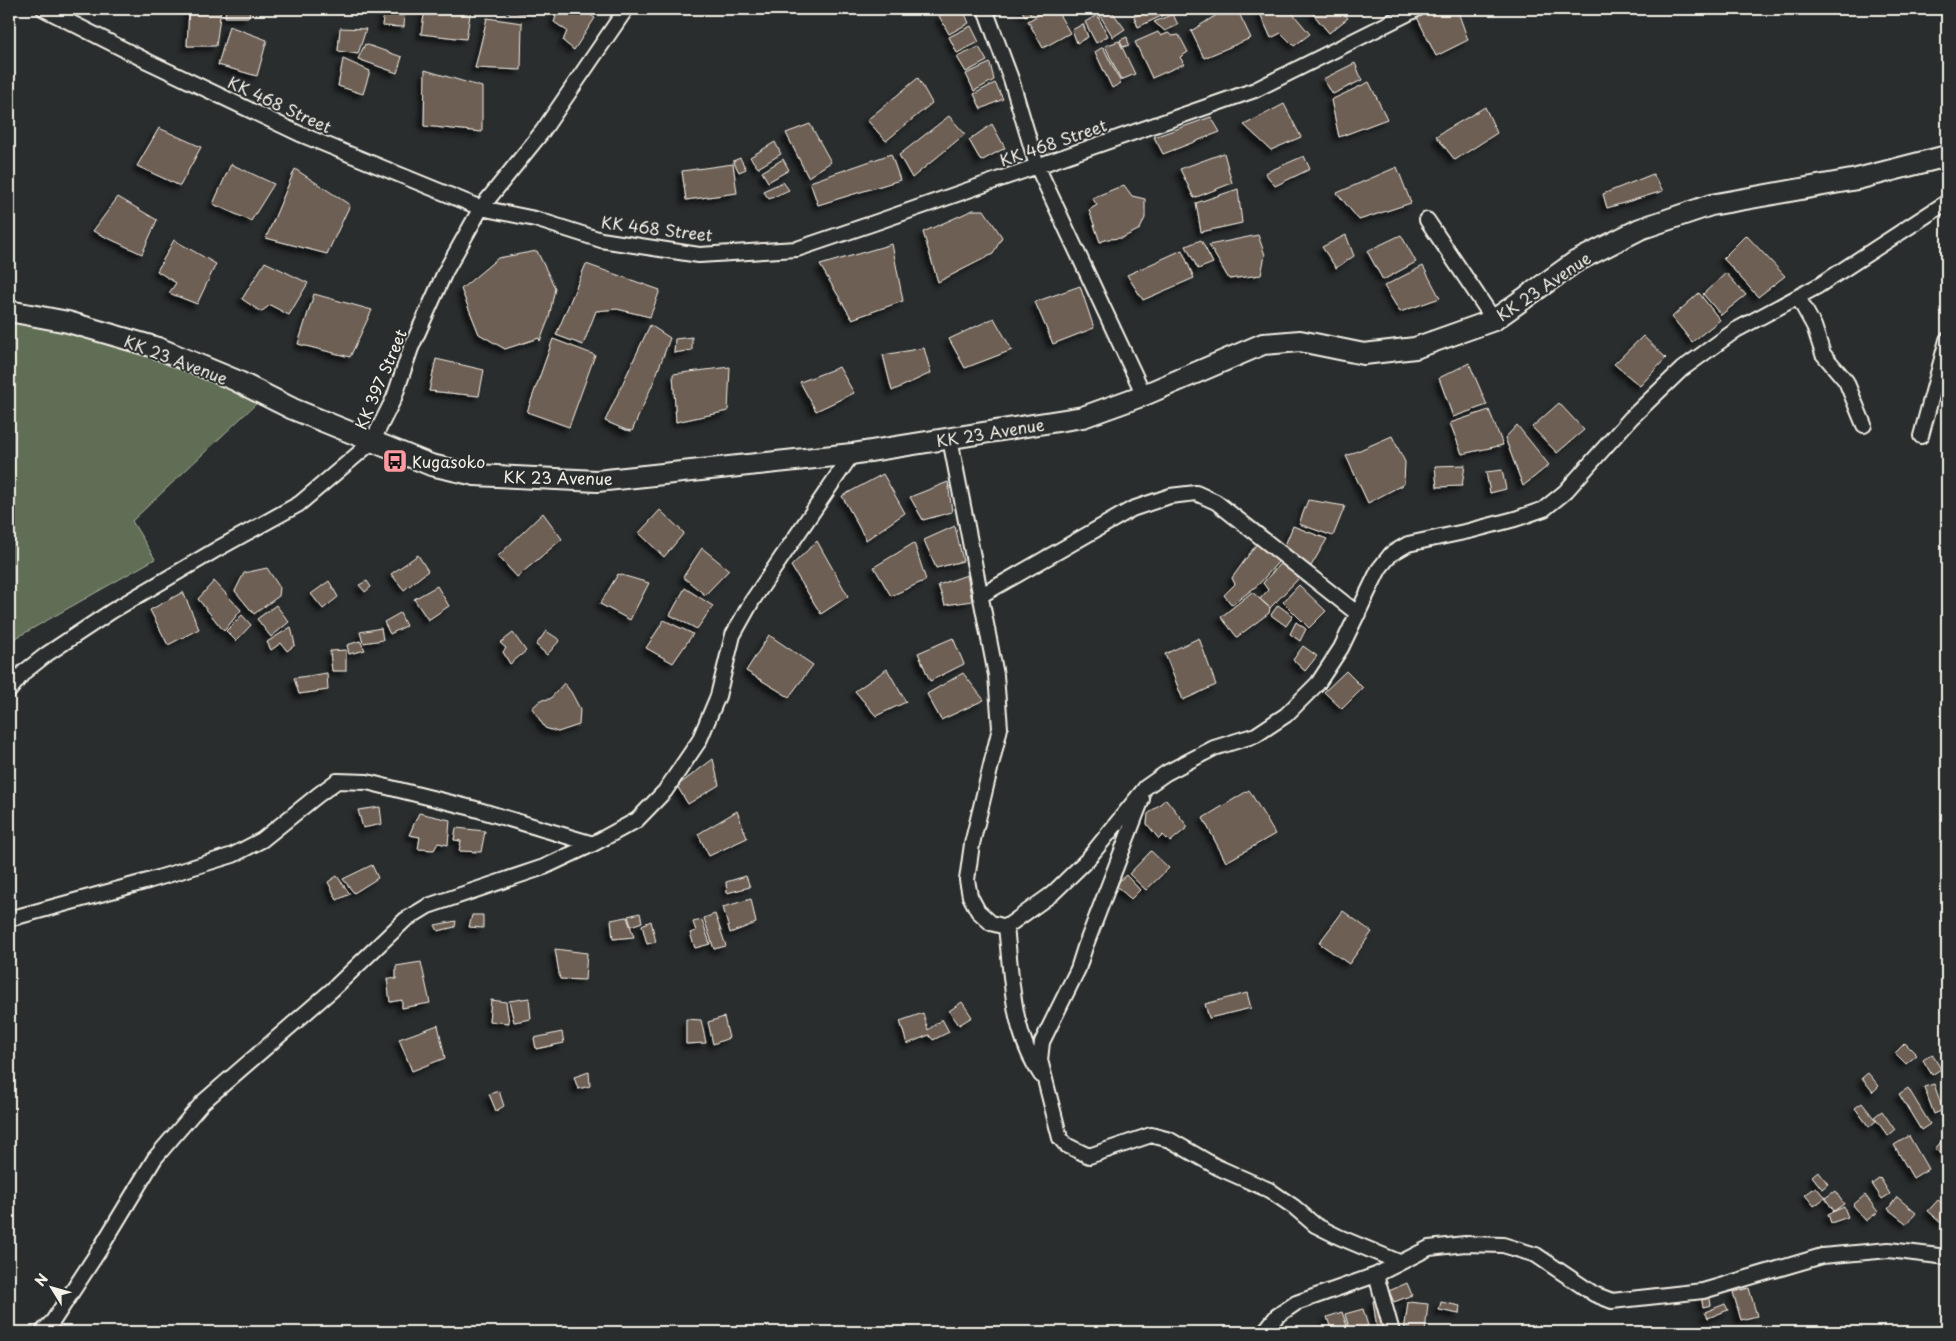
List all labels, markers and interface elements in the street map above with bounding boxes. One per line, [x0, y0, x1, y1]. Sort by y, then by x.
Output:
street label: KK 468 Street [224, 69, 336, 139]
street label: KK 468 Street [996, 112, 1110, 172]
street label: KK 468 Street [600, 209, 714, 247]
street label: KK 23 Avenue [1491, 245, 1595, 326]
street label: KK 397 Street [348, 325, 412, 433]
street label: KK 23 Avenue [121, 328, 232, 390]
street label: KK 23 Avenue [934, 412, 1046, 452]
bus stop icon: Kugasoko [382, 448, 408, 474]
place label: Kugasoko [412, 449, 485, 473]
street label: KK 23 Avenue [503, 464, 613, 490]
north arrow [28, 1264, 78, 1314]
text: N [29, 1269, 53, 1291]

